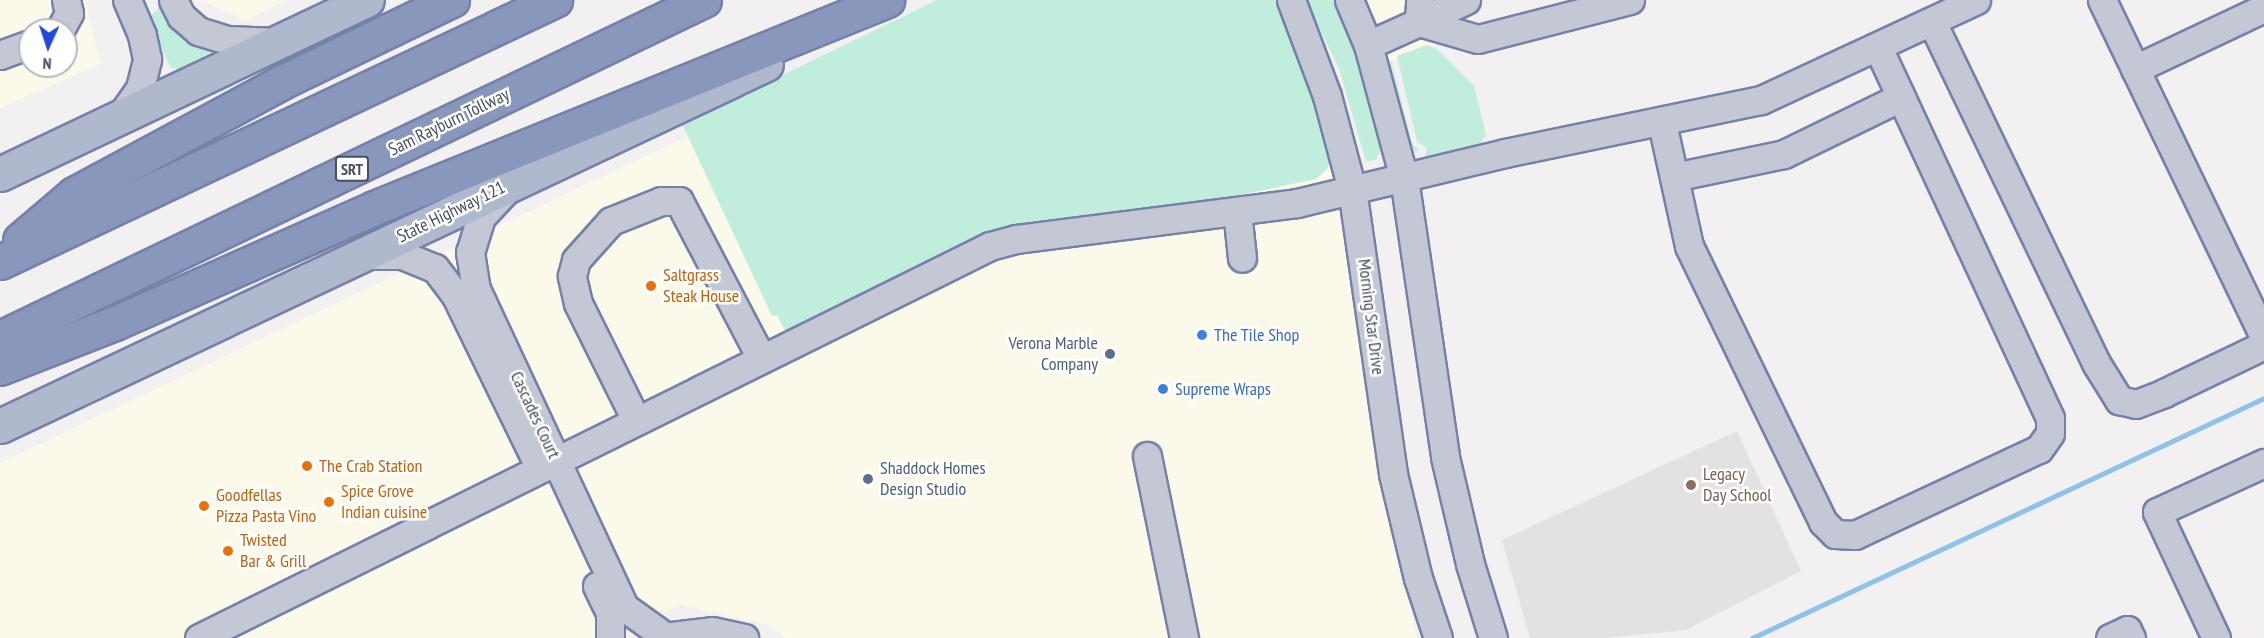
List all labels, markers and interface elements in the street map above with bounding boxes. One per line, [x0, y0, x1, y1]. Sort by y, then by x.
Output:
north arrow [18, 18, 78, 78]
text: N [42, 54, 52, 74]
street label: Sam Rayburn Tollway [385, 83, 513, 161]
road number: SRT [334, 156, 370, 182]
street label: State Highway 121 [393, 176, 509, 248]
street label: Morning Star Drive [1353, 258, 1389, 376]
place label: Saltgrass Steak House [663, 265, 740, 308]
marker: Saltgrass Steak House [644, 279, 658, 293]
place label: The Tile Shop [1214, 324, 1300, 346]
marker: The Tile Shop [1195, 328, 1209, 342]
place label: Verona Marble Company [1008, 333, 1098, 376]
marker: Verona Marble Company [1103, 347, 1117, 361]
street label: Cascades Court [505, 368, 565, 462]
place label: Supreme Wraps [1175, 378, 1271, 400]
marker: Supreme Wraps [1156, 382, 1170, 396]
place label: The Crab Station [319, 455, 422, 477]
place label: Shaddock Homes Design Studio [880, 458, 986, 500]
marker: The Crab Station [300, 459, 314, 473]
place label: Legacy Day School [1703, 464, 1772, 506]
marker: Shaddock Homes Design Studio [861, 472, 875, 486]
marker: Legacy Day School [1684, 478, 1698, 492]
place label: Spice Grove Indian cuisine [341, 481, 427, 524]
place label: Goodfellas Pizza Pasta Vino [216, 485, 317, 528]
marker: Spice Grove Indian cuisine [322, 495, 336, 509]
marker: Goodfellas Pizza Pasta Vino [197, 499, 211, 513]
place label: Twisted Bar & Grill [240, 530, 306, 572]
marker: Twisted Bar & Grill [221, 544, 235, 558]

